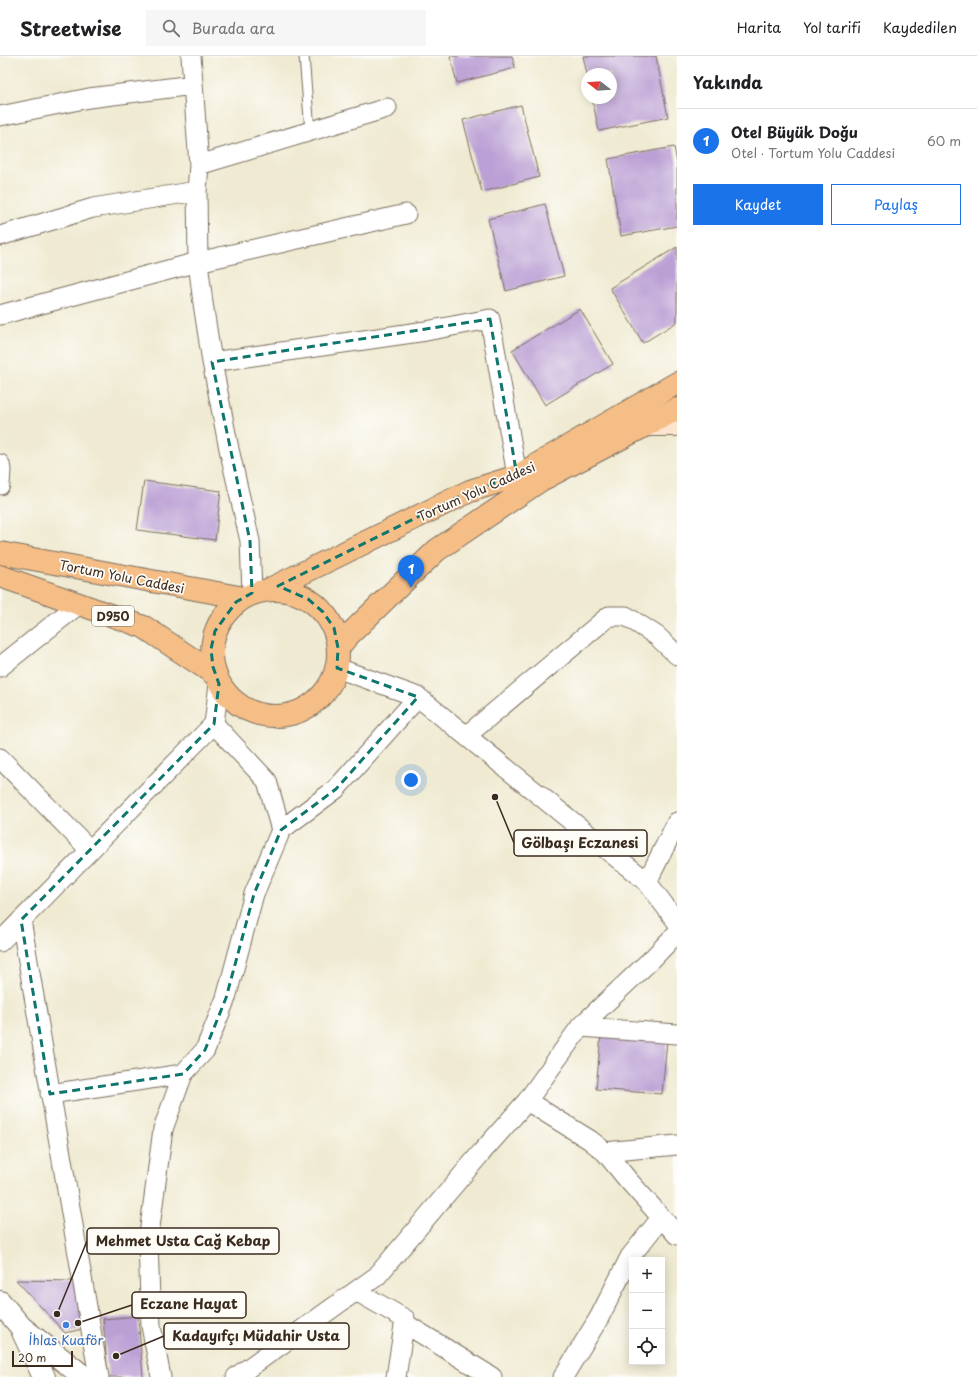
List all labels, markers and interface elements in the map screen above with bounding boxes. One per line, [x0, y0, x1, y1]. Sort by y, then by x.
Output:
search box [146, 10, 426, 46]
text: Streetwise [20, 14, 122, 42]
text: Burada ara [192, 16, 275, 39]
icon: search [160, 17, 182, 39]
text: Harita [737, 17, 781, 38]
text: Yol tarifi [803, 17, 861, 38]
text: Kaydedilen [883, 17, 957, 38]
north arrow [581, 68, 617, 104]
text: Yakında [693, 69, 763, 95]
text: Otel Büyük Doğu [731, 120, 858, 143]
text: 1 [703, 131, 709, 150]
text: 60 m [927, 131, 961, 150]
text: Otel · Tortum Yolu Caddesi [731, 143, 895, 162]
button: Kaydet [693, 184, 823, 225]
button: Paylaş [831, 184, 961, 225]
street label: Tortum Yolu Caddesi [414, 456, 538, 526]
street label: Tortum Yolu Caddesi [58, 555, 186, 597]
pin: 1 [398, 555, 424, 588]
road number: D950 [92, 606, 134, 626]
your location [401, 770, 421, 790]
callout: Gölbaşı Eczanesi [514, 830, 647, 856]
text: Gölbaşı Eczanesi [521, 832, 639, 853]
callout: Mehmet Usta Cağ Kebap [87, 1228, 279, 1254]
text: Mehmet Usta Cağ Kebap [96, 1230, 271, 1251]
map controls [629, 1257, 665, 1365]
button: + [629, 1257, 665, 1293]
callout: Eczane Hayat [132, 1292, 246, 1318]
text: Eczane Hayat [140, 1293, 238, 1314]
button: − [629, 1293, 665, 1329]
marker: İhlas Kuaför [61, 1320, 71, 1330]
callout: Kadayıfçı Müdahir Usta [164, 1323, 349, 1349]
text: Kadayıfçı Müdahir Usta [172, 1325, 341, 1346]
button: locate [629, 1329, 665, 1365]
place label: İhlas Kuaför [29, 1330, 104, 1349]
scale bar [12, 1349, 73, 1368]
text: 20 m [18, 1349, 46, 1366]

